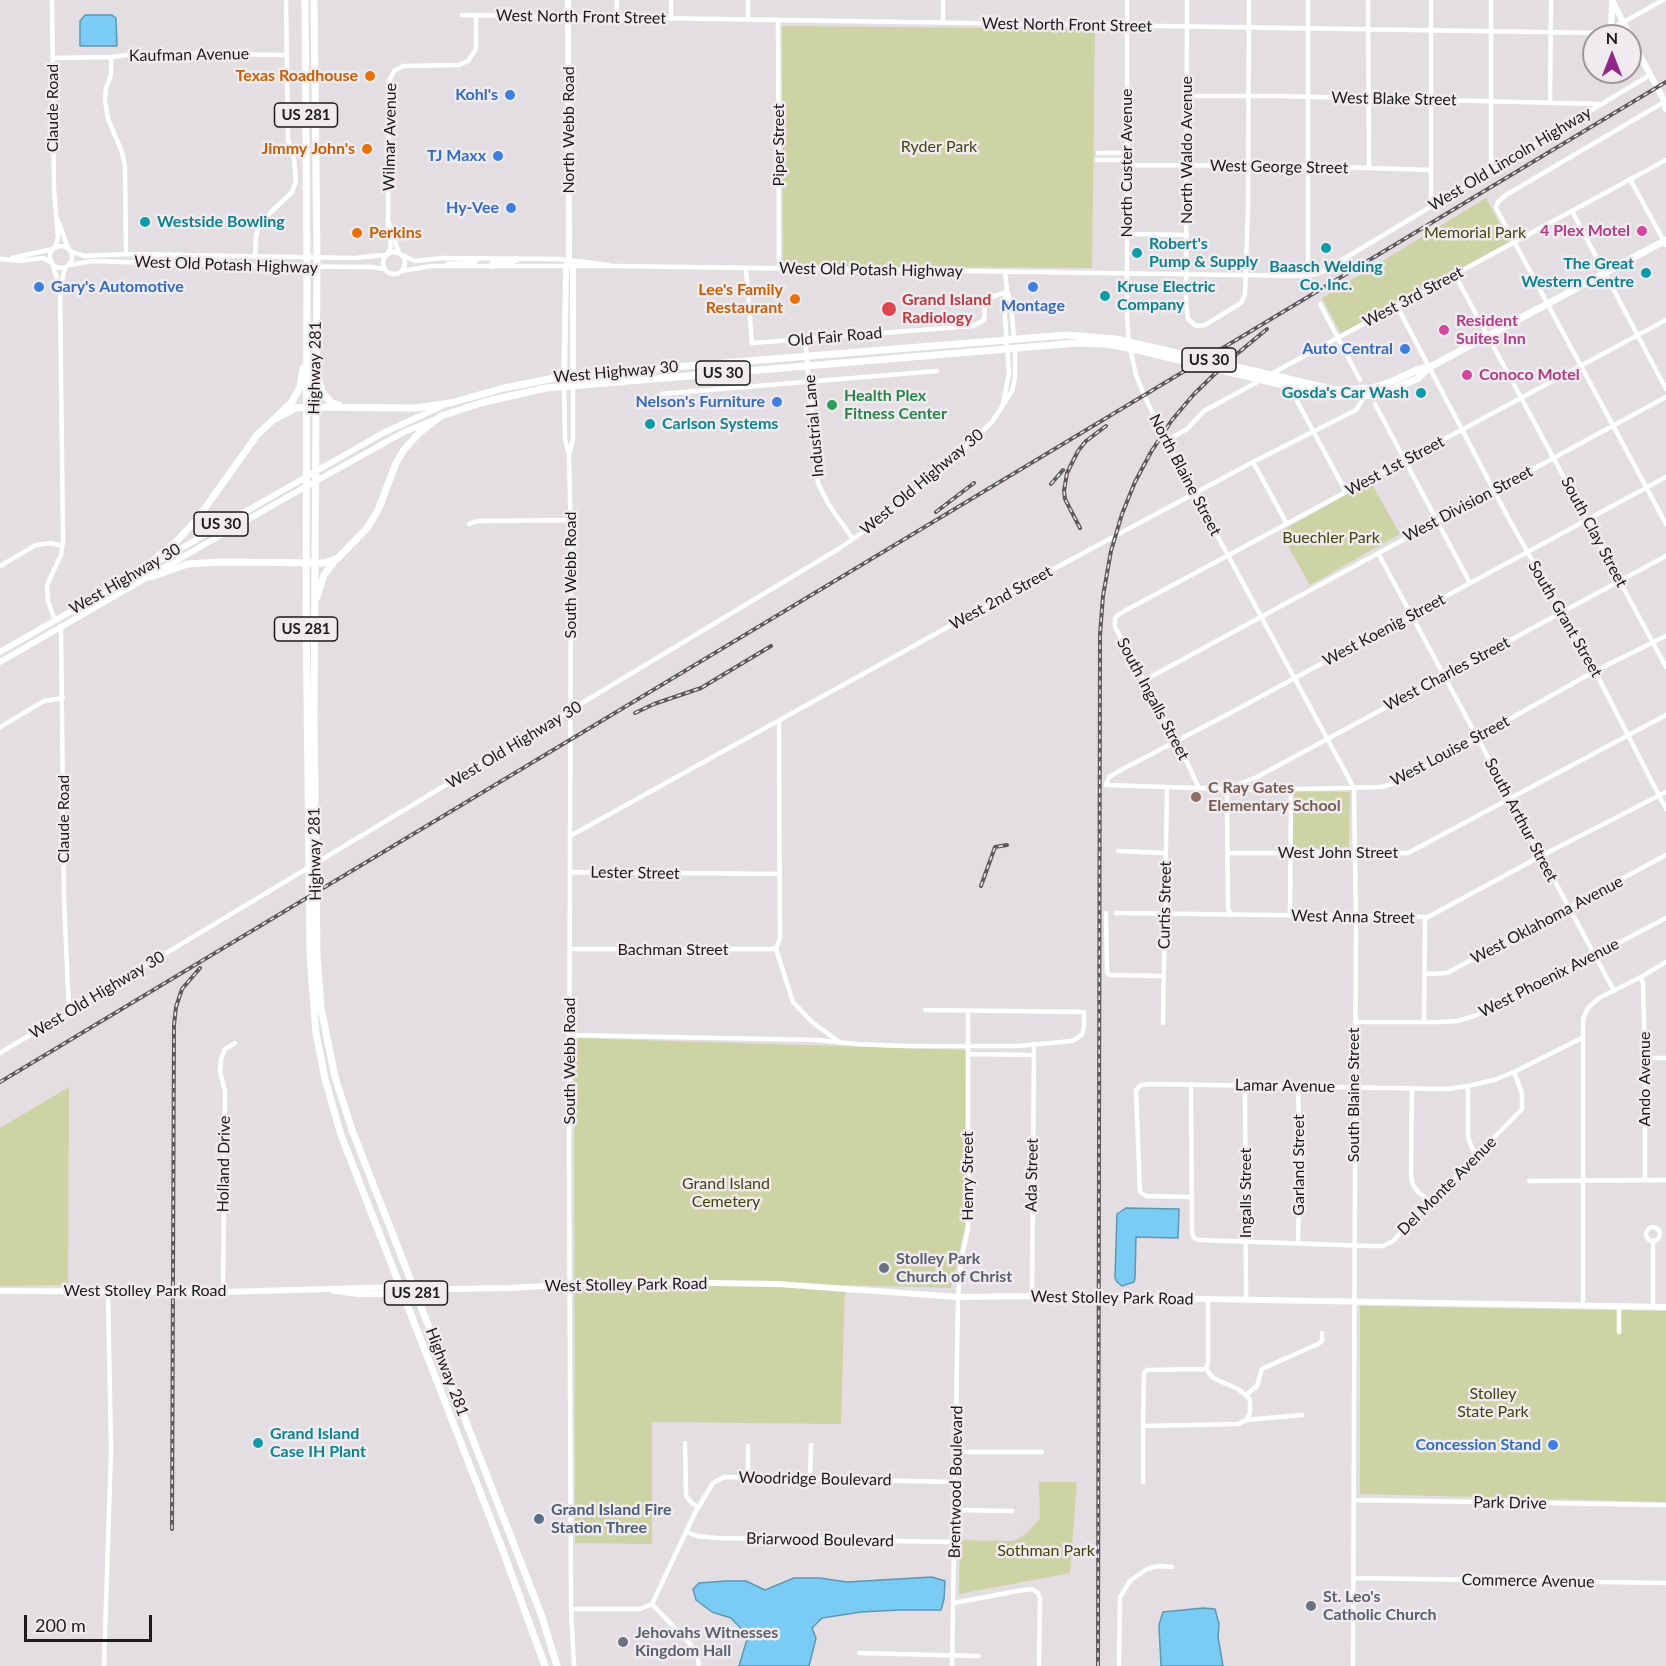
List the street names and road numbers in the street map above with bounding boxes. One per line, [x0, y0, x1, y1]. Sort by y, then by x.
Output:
street label: West North Front Street [496, 6, 666, 28]
street label: West North Front Street [982, 14, 1152, 36]
street label: Kaufman Avenue [129, 44, 249, 66]
street label: Claude Road [43, 64, 63, 152]
street label: North Webb Road [559, 66, 579, 194]
street label: North Waldo Avenue [1177, 76, 1197, 224]
street label: Wilmar Avenue [379, 83, 401, 191]
street label: North Custer Avenue [1117, 88, 1137, 238]
street label: West Blake Street [1331, 88, 1457, 110]
road number: US 281 [274, 103, 338, 127]
street label: West Old Lincoln Highway [1425, 103, 1595, 215]
street label: Piper Street [769, 104, 789, 186]
street label: West George Street [1210, 156, 1348, 178]
street label: West Old Potash Highway [134, 252, 318, 278]
street label: West Old Potash Highway [779, 259, 963, 281]
street label: West 3rd Street [1360, 263, 1466, 331]
street label: Highway 281 [305, 321, 325, 415]
street label: Old Fair Road [787, 323, 883, 351]
road number: US 30 [1182, 348, 1236, 372]
street label: West Highway 30 [553, 357, 679, 387]
road number: US 30 [696, 361, 750, 385]
street label: Industrial Lane [800, 374, 828, 478]
street label: North Blaine Street [1145, 411, 1225, 539]
street label: West Old Highway 30 [857, 425, 987, 539]
street label: West 1st Street [1342, 432, 1448, 500]
street label: West Division Street [1400, 462, 1536, 546]
street label: South Clay Street [1557, 474, 1631, 590]
road number: US 30 [194, 512, 248, 536]
street label: South Webb Road [561, 512, 581, 638]
street label: West Highway 30 [66, 539, 184, 619]
street label: South Grant Street [1524, 557, 1606, 681]
street label: West 2nd Street [946, 562, 1056, 634]
street label: West Koenig Street [1320, 590, 1448, 670]
road number: US 281 [274, 617, 338, 641]
street label: West Charles Street [1381, 633, 1513, 715]
street label: South Ingalls Street [1113, 635, 1193, 763]
street label: West Old Highway 30 [443, 697, 585, 793]
street label: West Louise Street [1387, 712, 1513, 790]
street label: South Arthur Street [1480, 755, 1562, 885]
street label: Claude Road [54, 775, 74, 863]
street label: Highway 281 [305, 807, 325, 901]
street label: West John Street [1278, 843, 1398, 863]
street label: Curtis Street [1155, 861, 1175, 949]
street label: Lester Street [590, 863, 680, 883]
street label: West Oklahoma Avenue [1468, 872, 1626, 968]
street label: West Anna Street [1291, 906, 1415, 928]
street label: West Phoenix Avenue [1476, 934, 1622, 1022]
street label: Bachman Street [618, 940, 728, 960]
street label: West Old Highway 30 [26, 947, 168, 1043]
street label: South Webb Road [560, 998, 580, 1124]
street label: South Blaine Street [1344, 1028, 1364, 1162]
street label: Ando Avenue [1635, 1032, 1655, 1126]
street label: Lamar Avenue [1235, 1076, 1335, 1096]
street label: Garland Street [1289, 1114, 1309, 1216]
street label: Holland Drive [214, 1116, 234, 1212]
street label: Henry Street [958, 1131, 978, 1221]
street label: Del Monte Avenue [1394, 1133, 1500, 1239]
street label: Ada Street [1022, 1138, 1042, 1212]
street label: Ingalls Street [1236, 1148, 1256, 1238]
street label: West Stolley Park Road [544, 1274, 708, 1296]
street label: West Stolley Park Road [64, 1281, 226, 1301]
road number: US 281 [384, 1281, 448, 1305]
street label: West Stolley Park Road [1030, 1287, 1194, 1309]
street label: Highway 281 [421, 1325, 473, 1419]
street label: Brentwood Boulevard [945, 1405, 967, 1559]
street label: Woodridge Boulevard [738, 1468, 892, 1490]
street label: Park Drive [1473, 1493, 1547, 1513]
street label: Briarwood Boulevard [746, 1529, 894, 1551]
street label: Commerce Avenue [1461, 1570, 1595, 1592]

